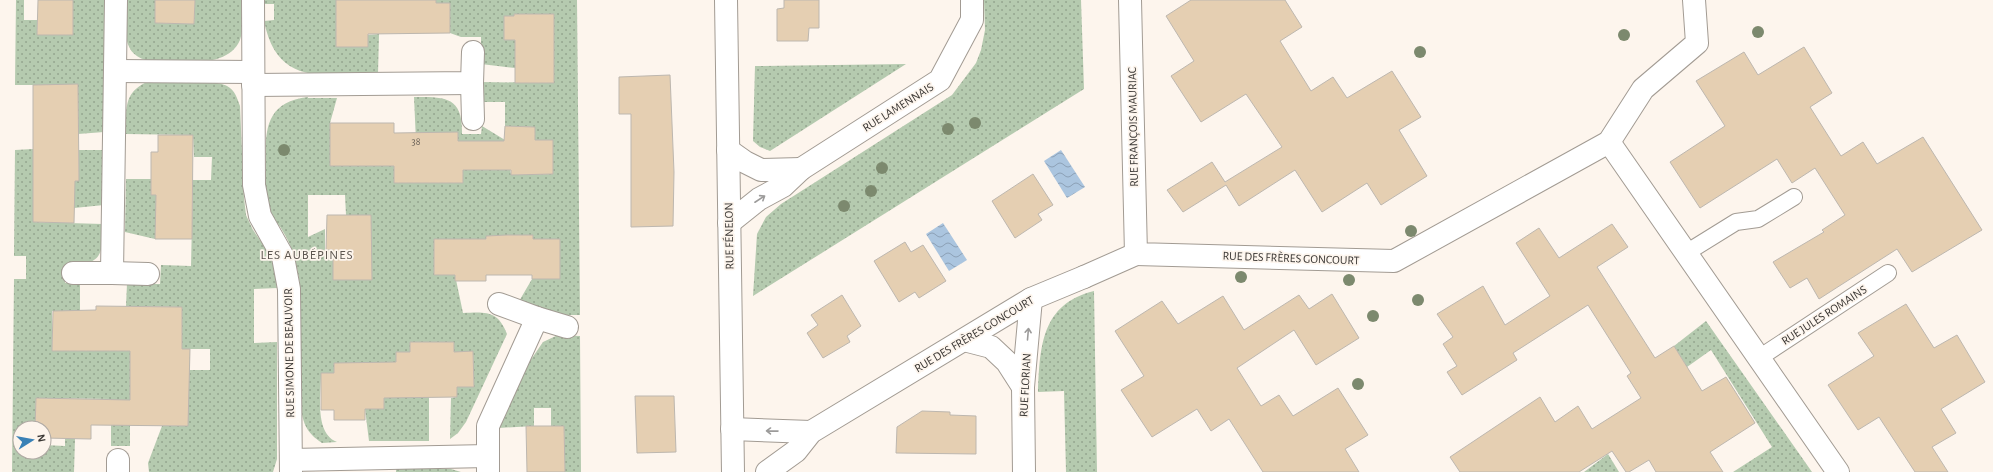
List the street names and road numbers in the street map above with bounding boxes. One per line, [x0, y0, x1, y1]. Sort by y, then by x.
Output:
street label: RUE FRANÇOIS MAURIAC [1126, 67, 1140, 187]
street label: RUE LAMENNAIS [860, 80, 936, 134]
street label: RUE FÉNELON [721, 202, 736, 270]
street label: RUE DES FRÈRES GONCOURT [1222, 249, 1360, 266]
street label: RUE JULES ROMAINS [1779, 283, 1869, 347]
street label: RUE SIMONE DE BEAUVOIR [282, 288, 296, 418]
street label: RUE DES FRÈRES GONCOURT [912, 293, 1036, 374]
street label: RUE FLORIAN [1017, 353, 1033, 417]

